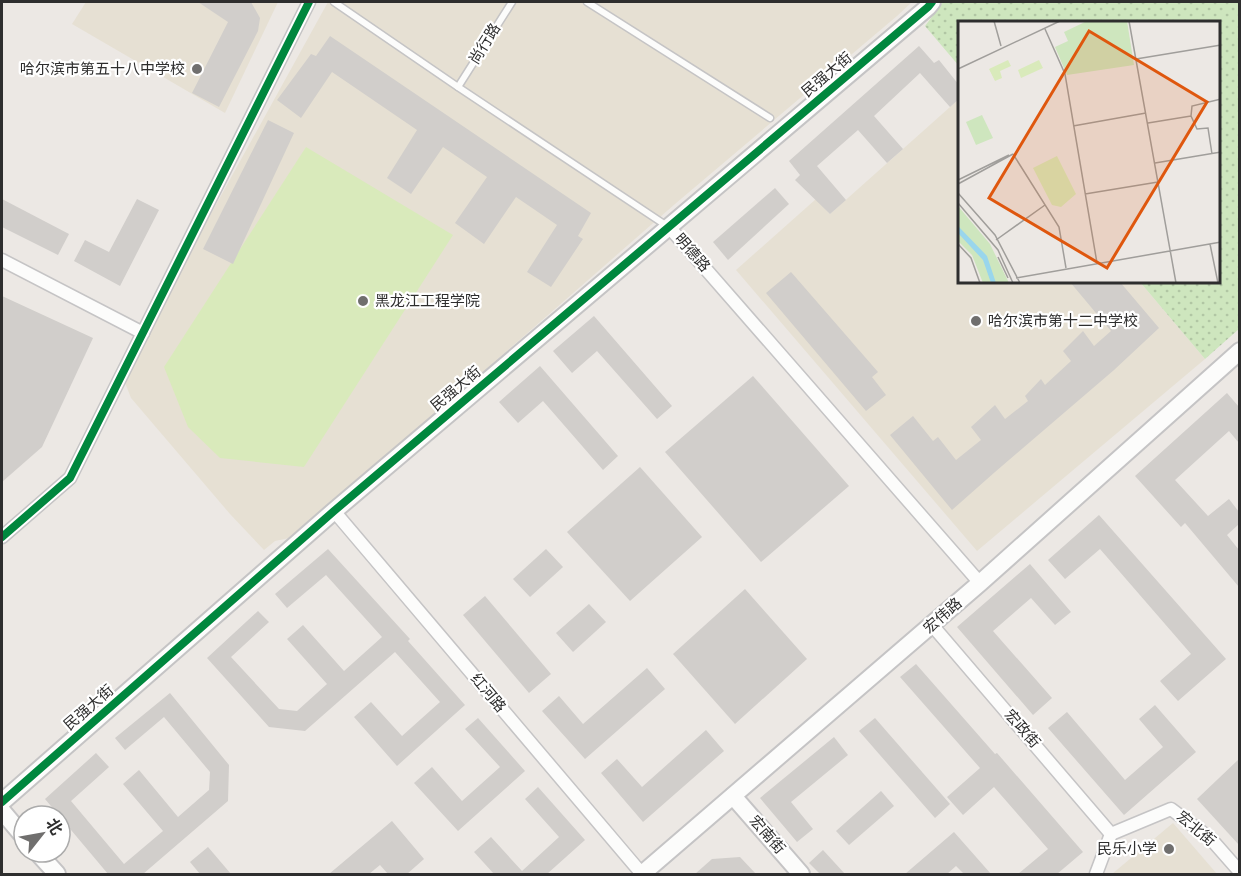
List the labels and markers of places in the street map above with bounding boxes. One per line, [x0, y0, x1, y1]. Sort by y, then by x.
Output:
place label: 哈尔滨市第五十八中学校 [20, 59, 185, 80]
marker: 哈尔滨市第五十八中学校 [190, 62, 204, 76]
place label: 黑龙江工程学院 [375, 291, 480, 312]
marker: 黑龙江工程学院 [356, 294, 370, 308]
place label: 哈尔滨市第十二中学校 [988, 311, 1138, 332]
marker: 哈尔滨市第十二中学校 [969, 314, 983, 328]
place label: 民乐小学 [1097, 839, 1157, 860]
marker: 民乐小学 [1162, 842, 1176, 856]

